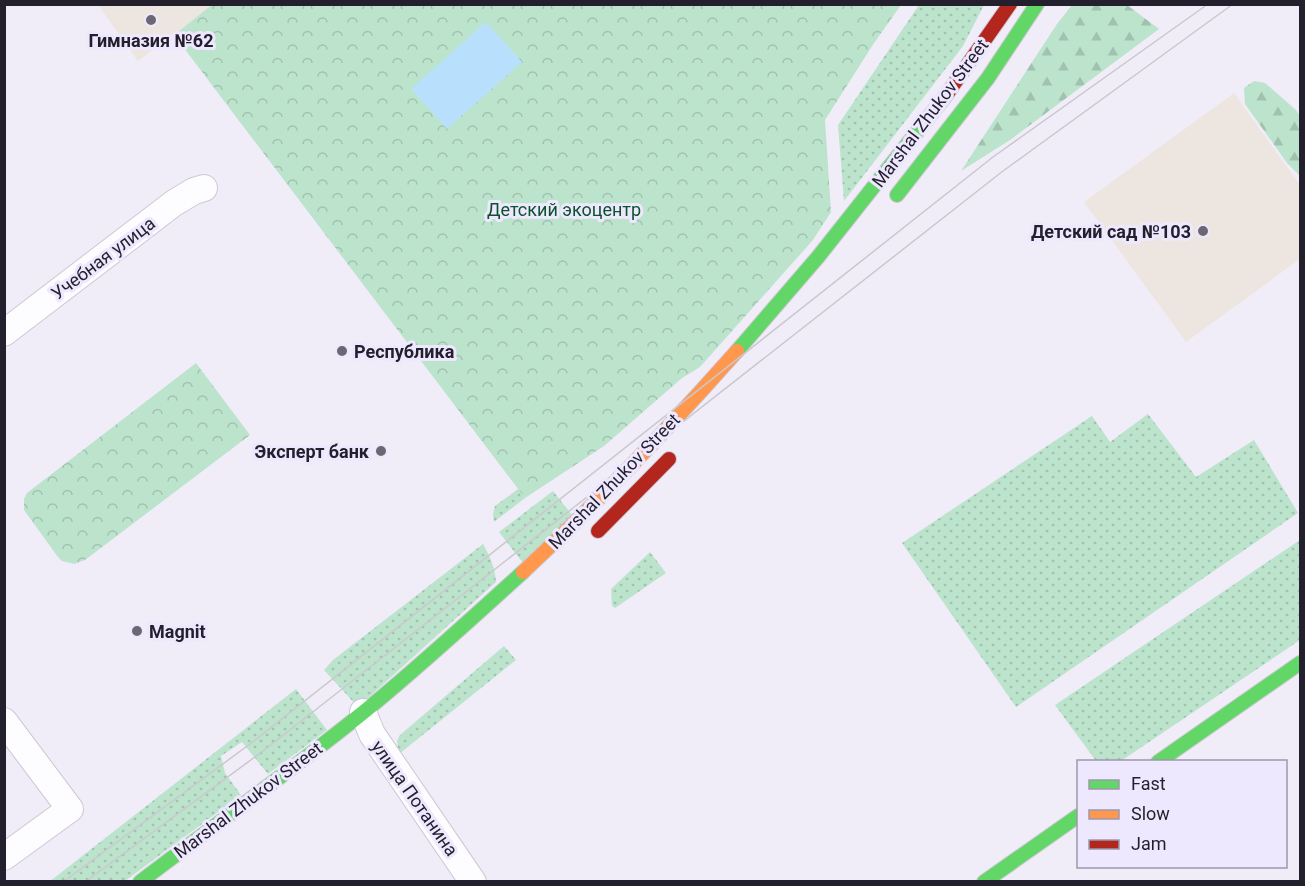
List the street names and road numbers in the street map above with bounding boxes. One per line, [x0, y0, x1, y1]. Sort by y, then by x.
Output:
street label: Marshal Zhukov Street [867, 35, 993, 191]
street label: Учебная улица [47, 212, 159, 304]
street label: Marshal Zhukov Street [544, 409, 684, 553]
street label: улица Потанина [367, 736, 463, 860]
street label: Marshal Zhukov Street [170, 737, 326, 863]

